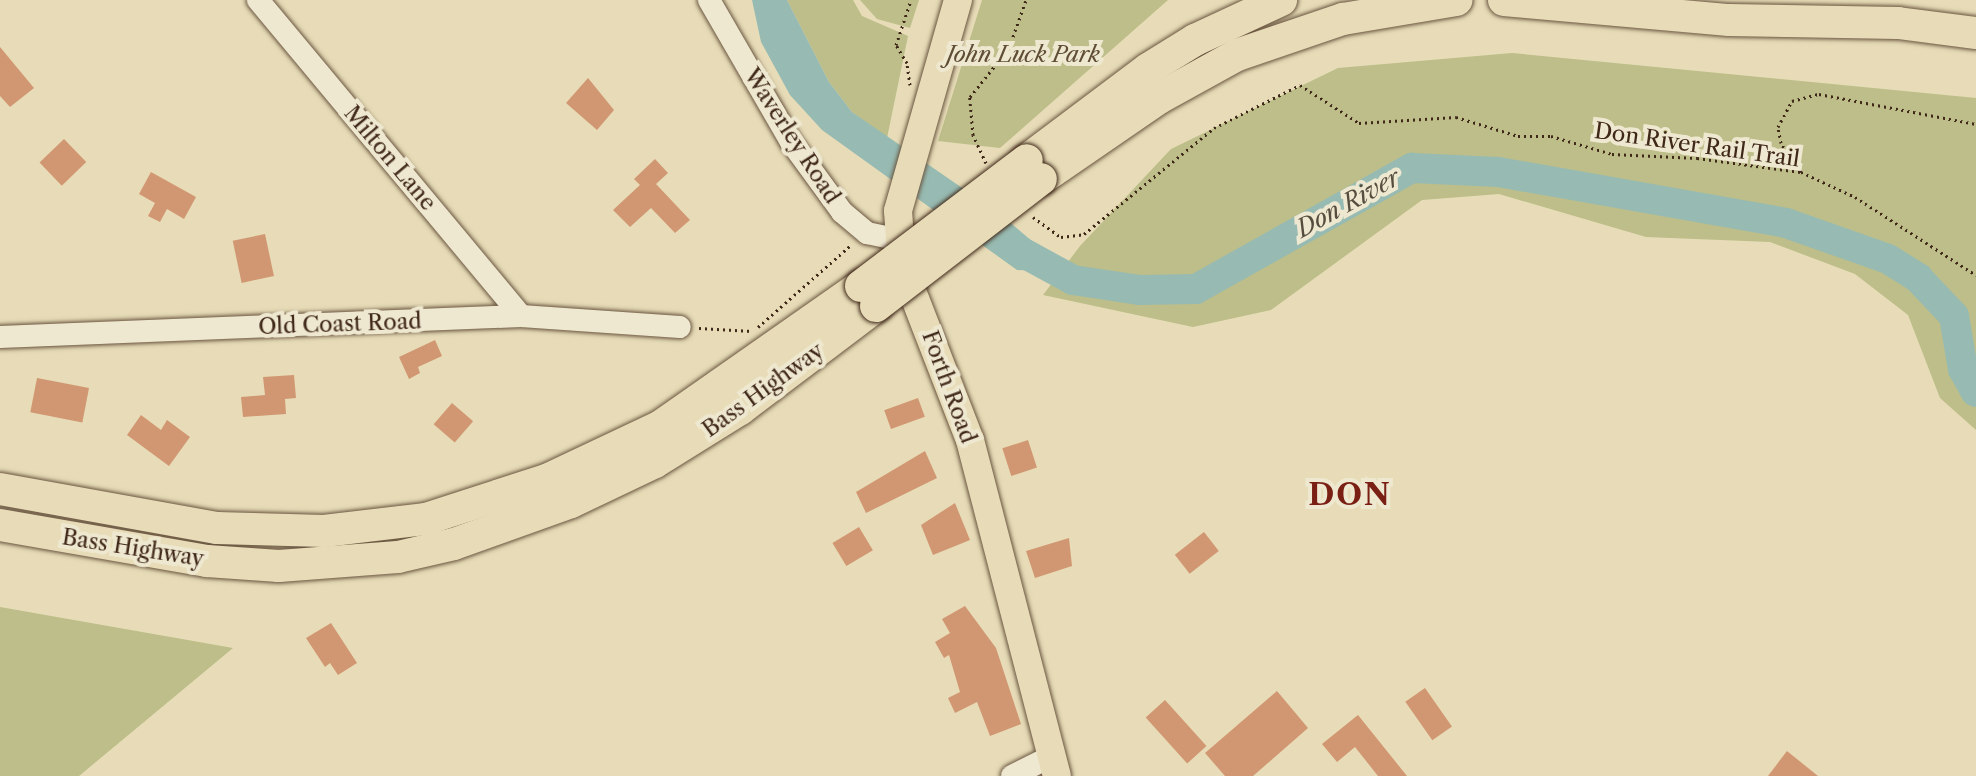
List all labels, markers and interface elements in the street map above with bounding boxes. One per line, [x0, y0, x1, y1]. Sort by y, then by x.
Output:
park label: John Luck Park [946, 42, 1100, 68]
street label: Waverley Road [738, 63, 846, 209]
street label: Milton Lane [339, 100, 441, 216]
street label: Don River Rail Trail [1592, 117, 1802, 173]
water label: Don River [1291, 163, 1405, 243]
street label: Old Coast Road [258, 308, 422, 340]
street label: Forth Road [916, 327, 982, 447]
street label: Bass Highway [697, 337, 829, 443]
district label: DON [1308, 477, 1392, 513]
street label: Bass Highway [60, 524, 206, 572]

